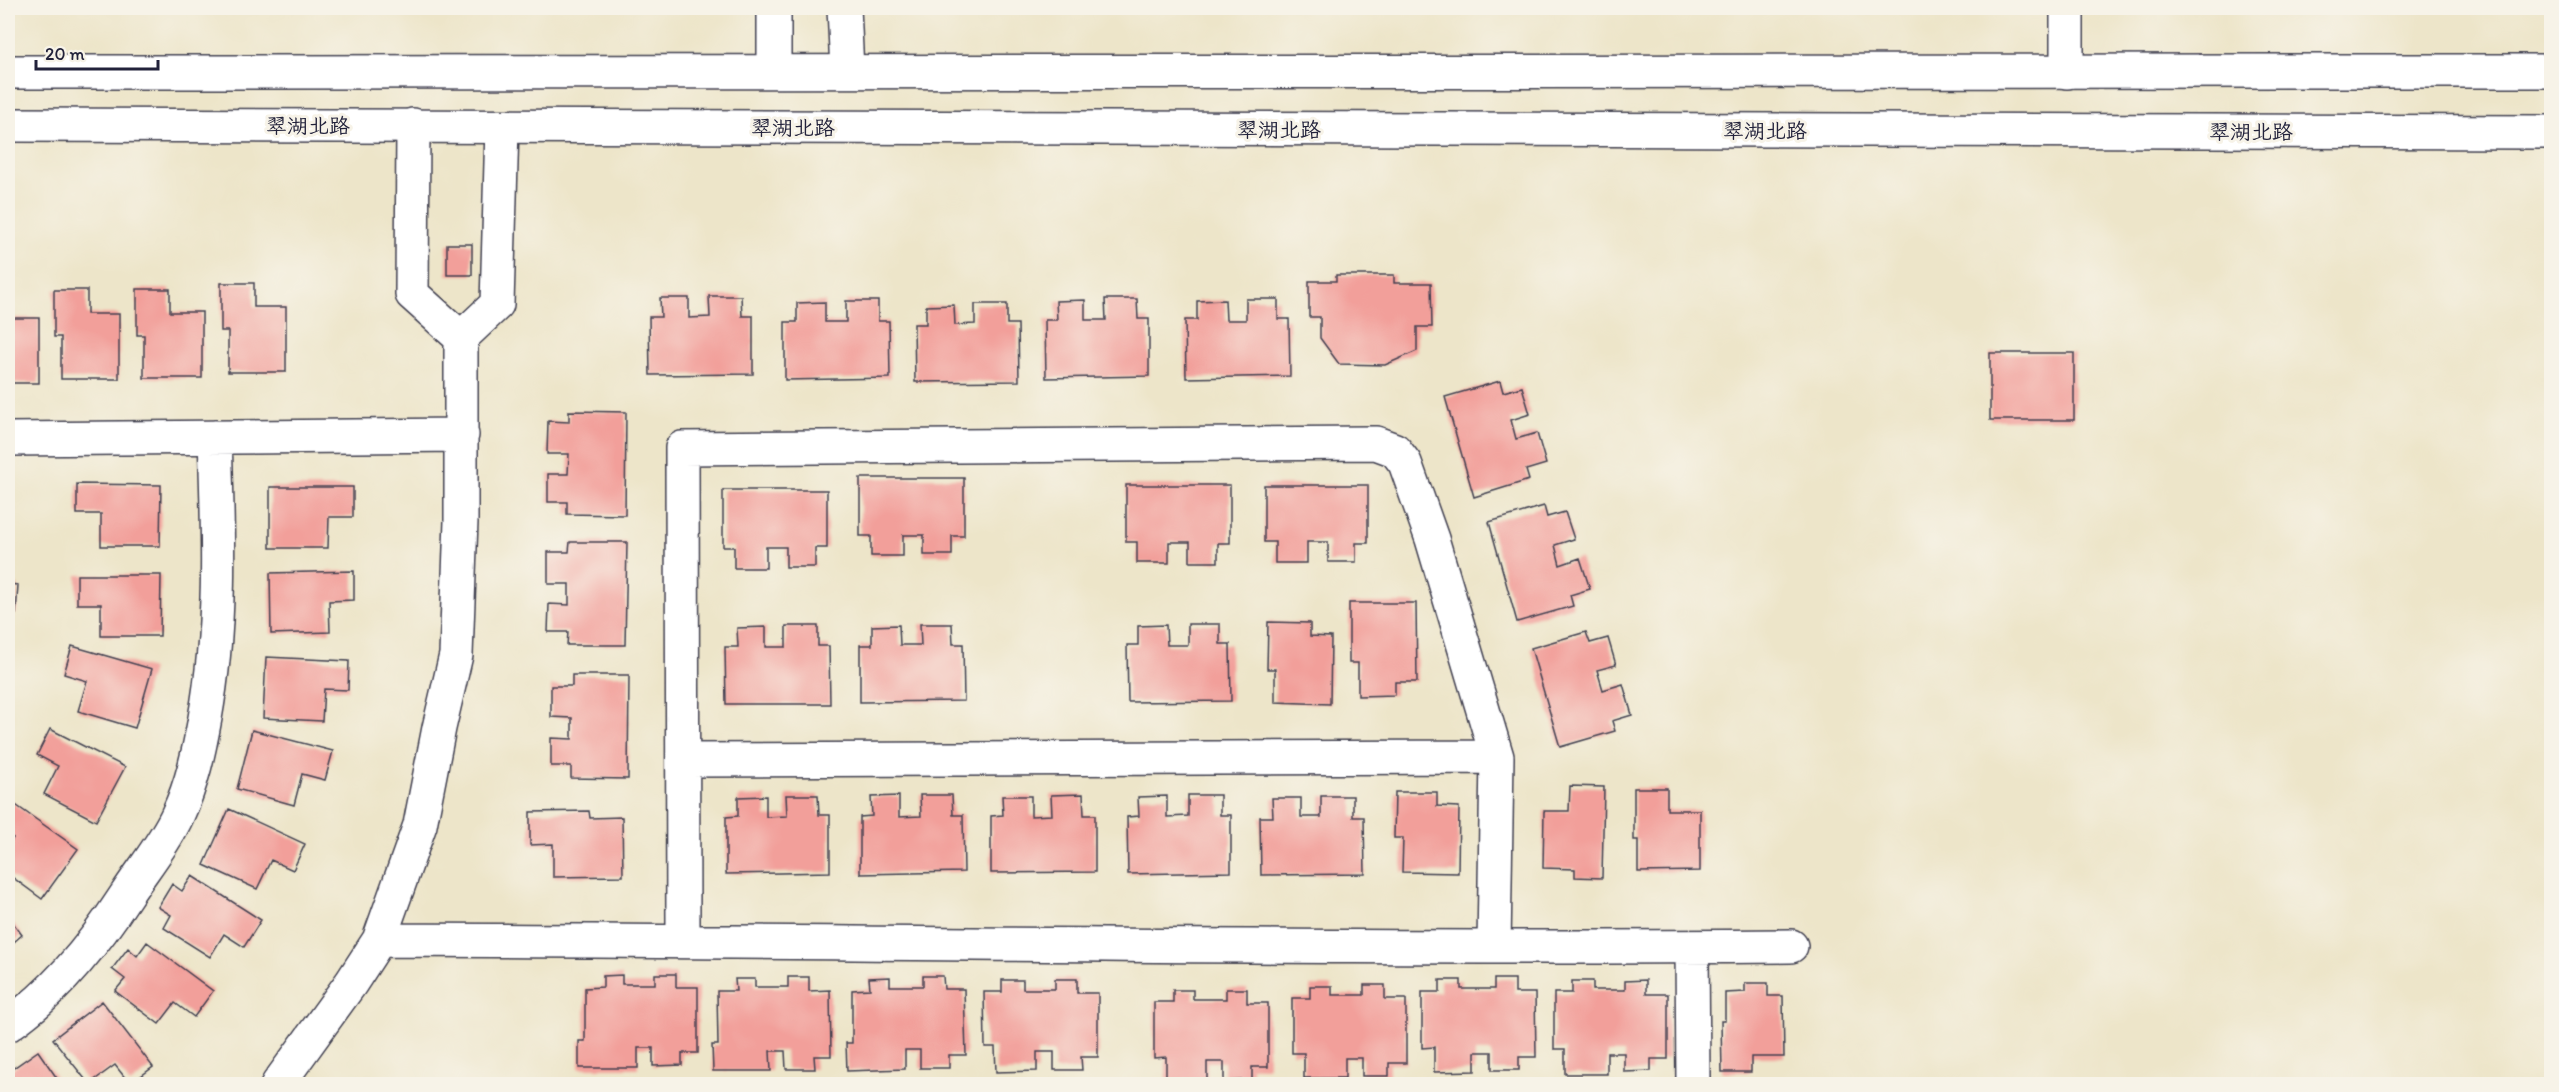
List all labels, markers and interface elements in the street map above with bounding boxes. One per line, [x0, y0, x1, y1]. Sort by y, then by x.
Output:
scale bar [36, 33, 158, 71]
text: 20 m [45, 43, 85, 65]
street label: 翠湖北路 [266, 113, 350, 138]
street label: 翠湖北路 [751, 115, 835, 140]
street label: 翠湖北路 [1237, 117, 1321, 142]
street label: 翠湖北路 [1723, 118, 1807, 143]
street label: 翠湖北路 [2209, 119, 2293, 144]

